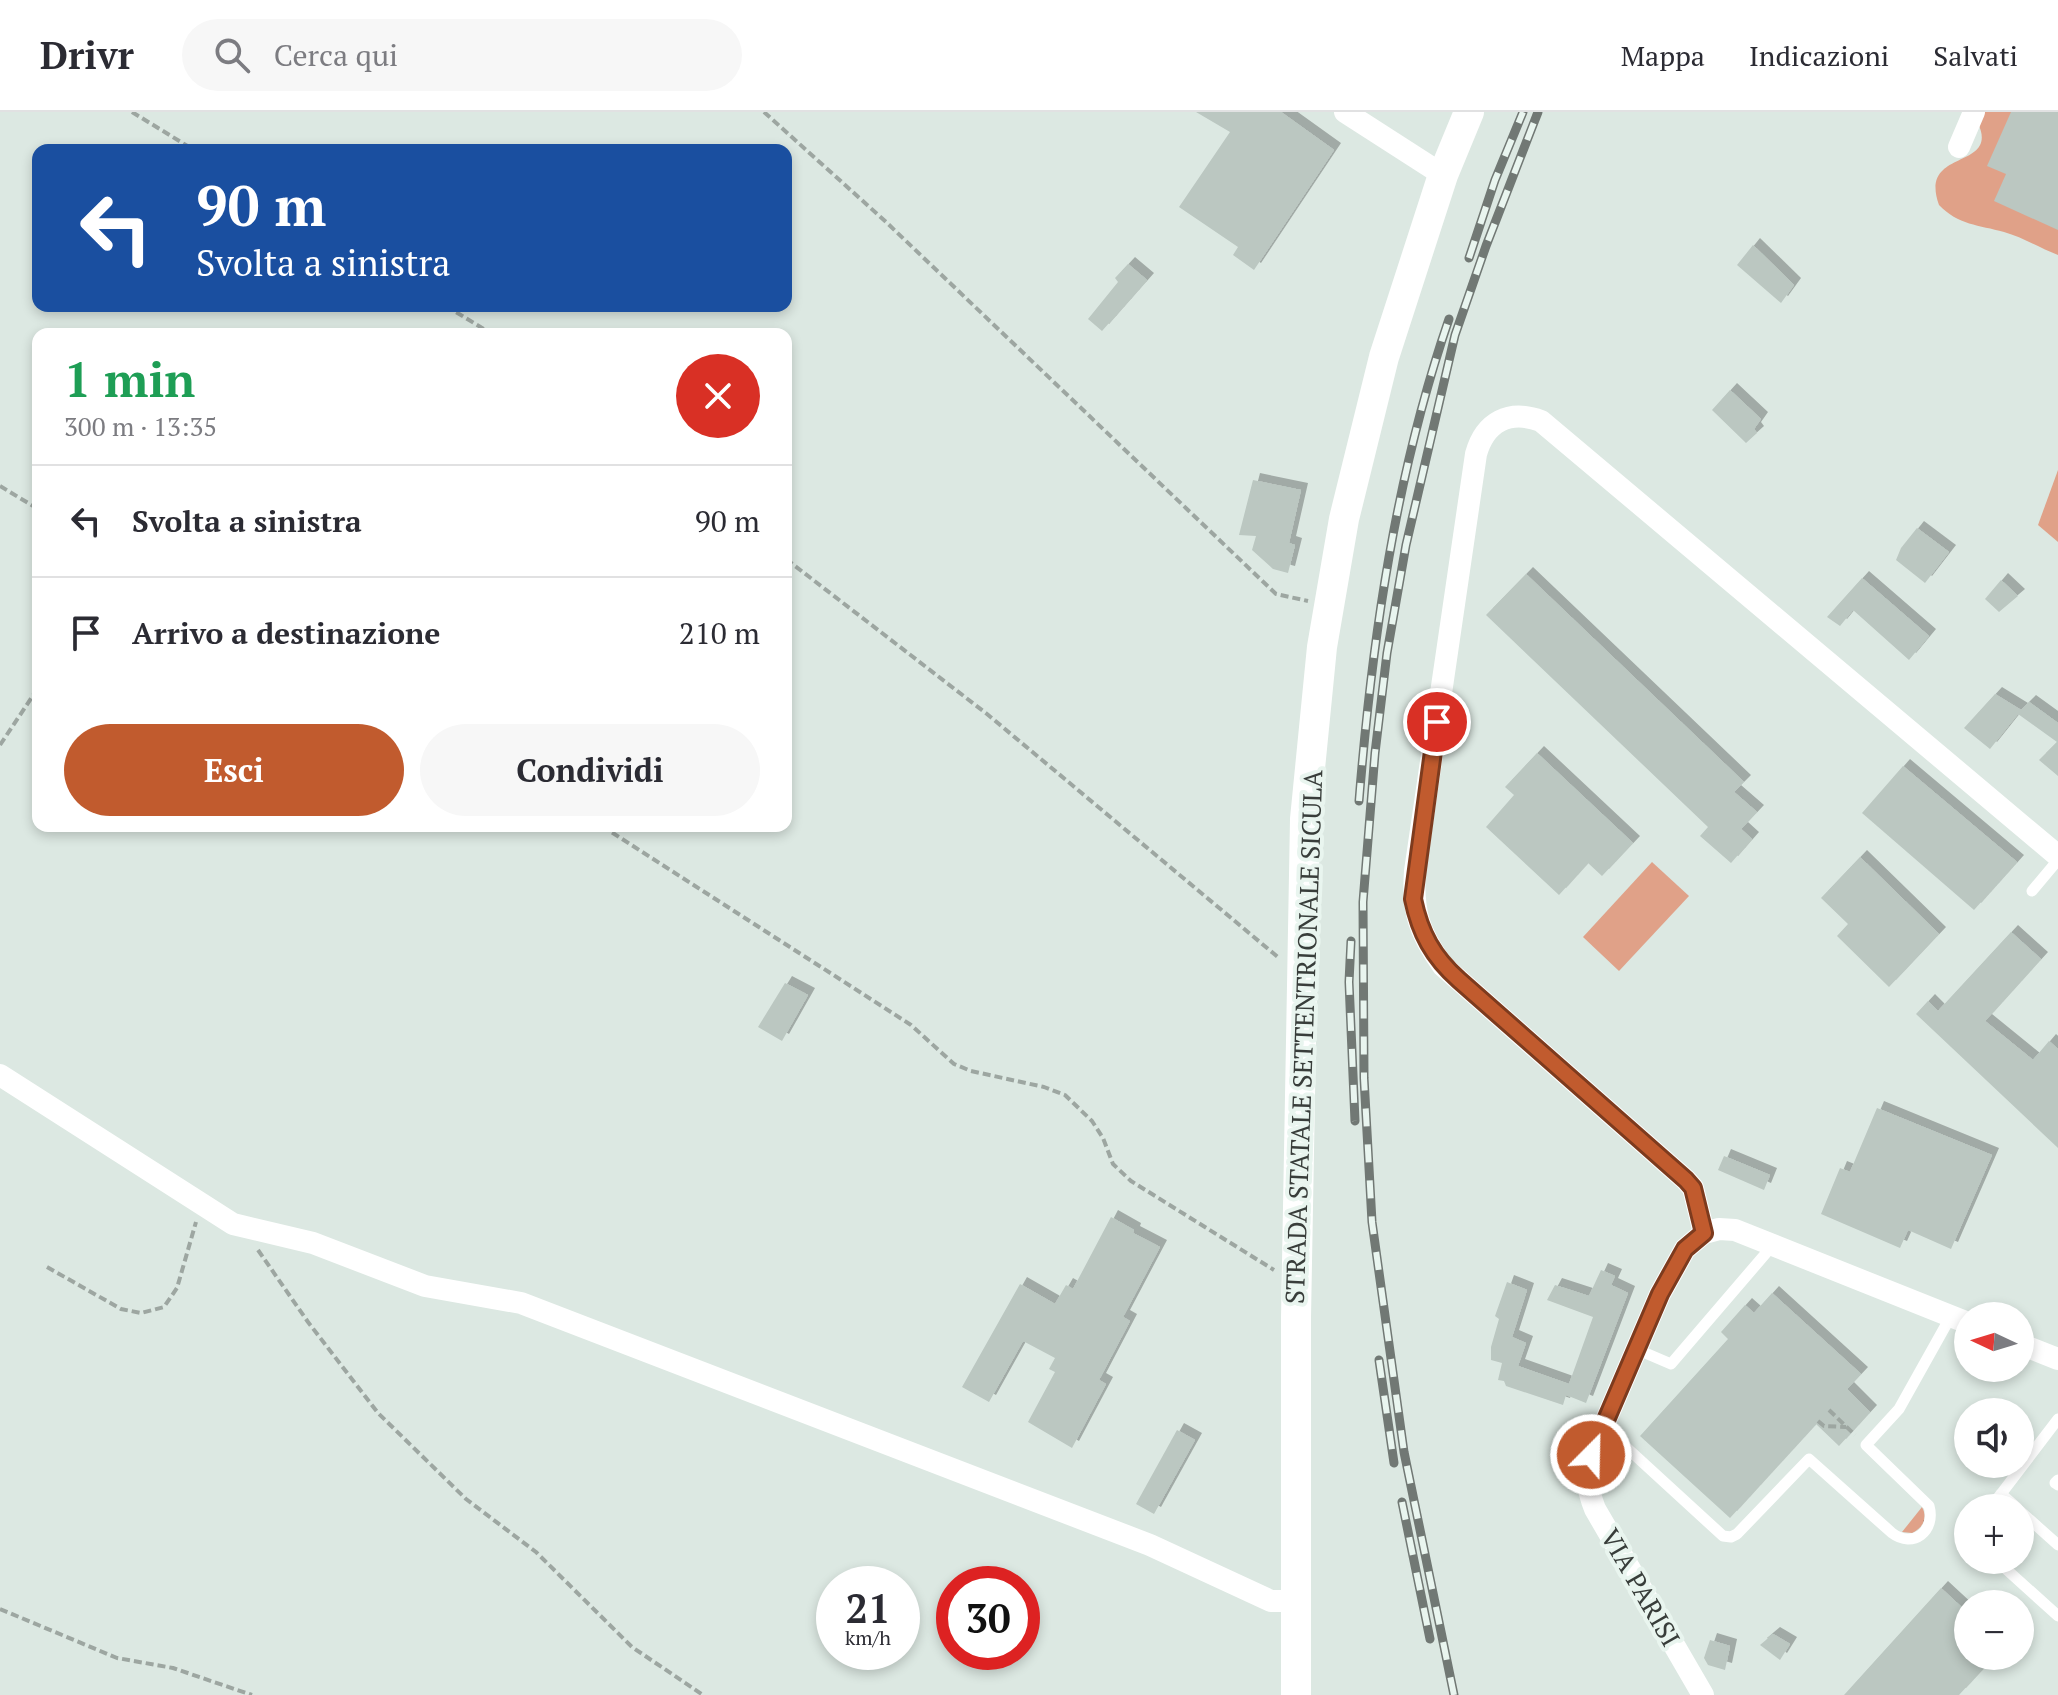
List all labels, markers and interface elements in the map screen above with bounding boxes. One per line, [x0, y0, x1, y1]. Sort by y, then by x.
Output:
search box [182, 19, 742, 91]
text: Drivr [40, 30, 134, 80]
icon: search [210, 33, 254, 77]
text: Cerca qui [274, 35, 398, 75]
text: Mappa [1621, 37, 1705, 74]
text: Indicazioni [1749, 37, 1889, 74]
text: Salvati [1933, 37, 2018, 74]
text: 90 m [196, 168, 326, 242]
icon: left [64, 176, 168, 280]
text: Svolta a sinistra [196, 239, 450, 286]
text: 1 min [64, 347, 195, 411]
button: close [676, 354, 760, 438]
text: 300 m · 13:35 [64, 409, 217, 443]
icon: left [64, 499, 108, 543]
text: Svolta a sinistra [132, 501, 362, 541]
text: 90 m [695, 501, 760, 541]
icon: arrive [64, 611, 108, 655]
text: Arrivo a destinazione [132, 613, 440, 653]
text: 210 m [679, 613, 760, 653]
pin [1403, 688, 1471, 756]
icon: arrive [1415, 700, 1459, 744]
button: Esci [64, 724, 404, 816]
button: Condividi [420, 724, 760, 816]
street label: STRADA STATALE SETTENTRIONALE SICULA [1277, 769, 1329, 1305]
north arrow [1954, 1302, 2034, 1382]
map controls [1954, 1302, 2034, 1670]
button: sound [1954, 1398, 2034, 1478]
position arrow [1549, 1413, 1633, 1497]
button: + [1954, 1494, 2034, 1574]
street label: VIA PARISI [1594, 1522, 1688, 1652]
speed limit sign: 30 [936, 1566, 1040, 1670]
text: 21 [845, 1581, 891, 1634]
button: − [1954, 1590, 2034, 1670]
text: km/h [845, 1624, 891, 1651]

